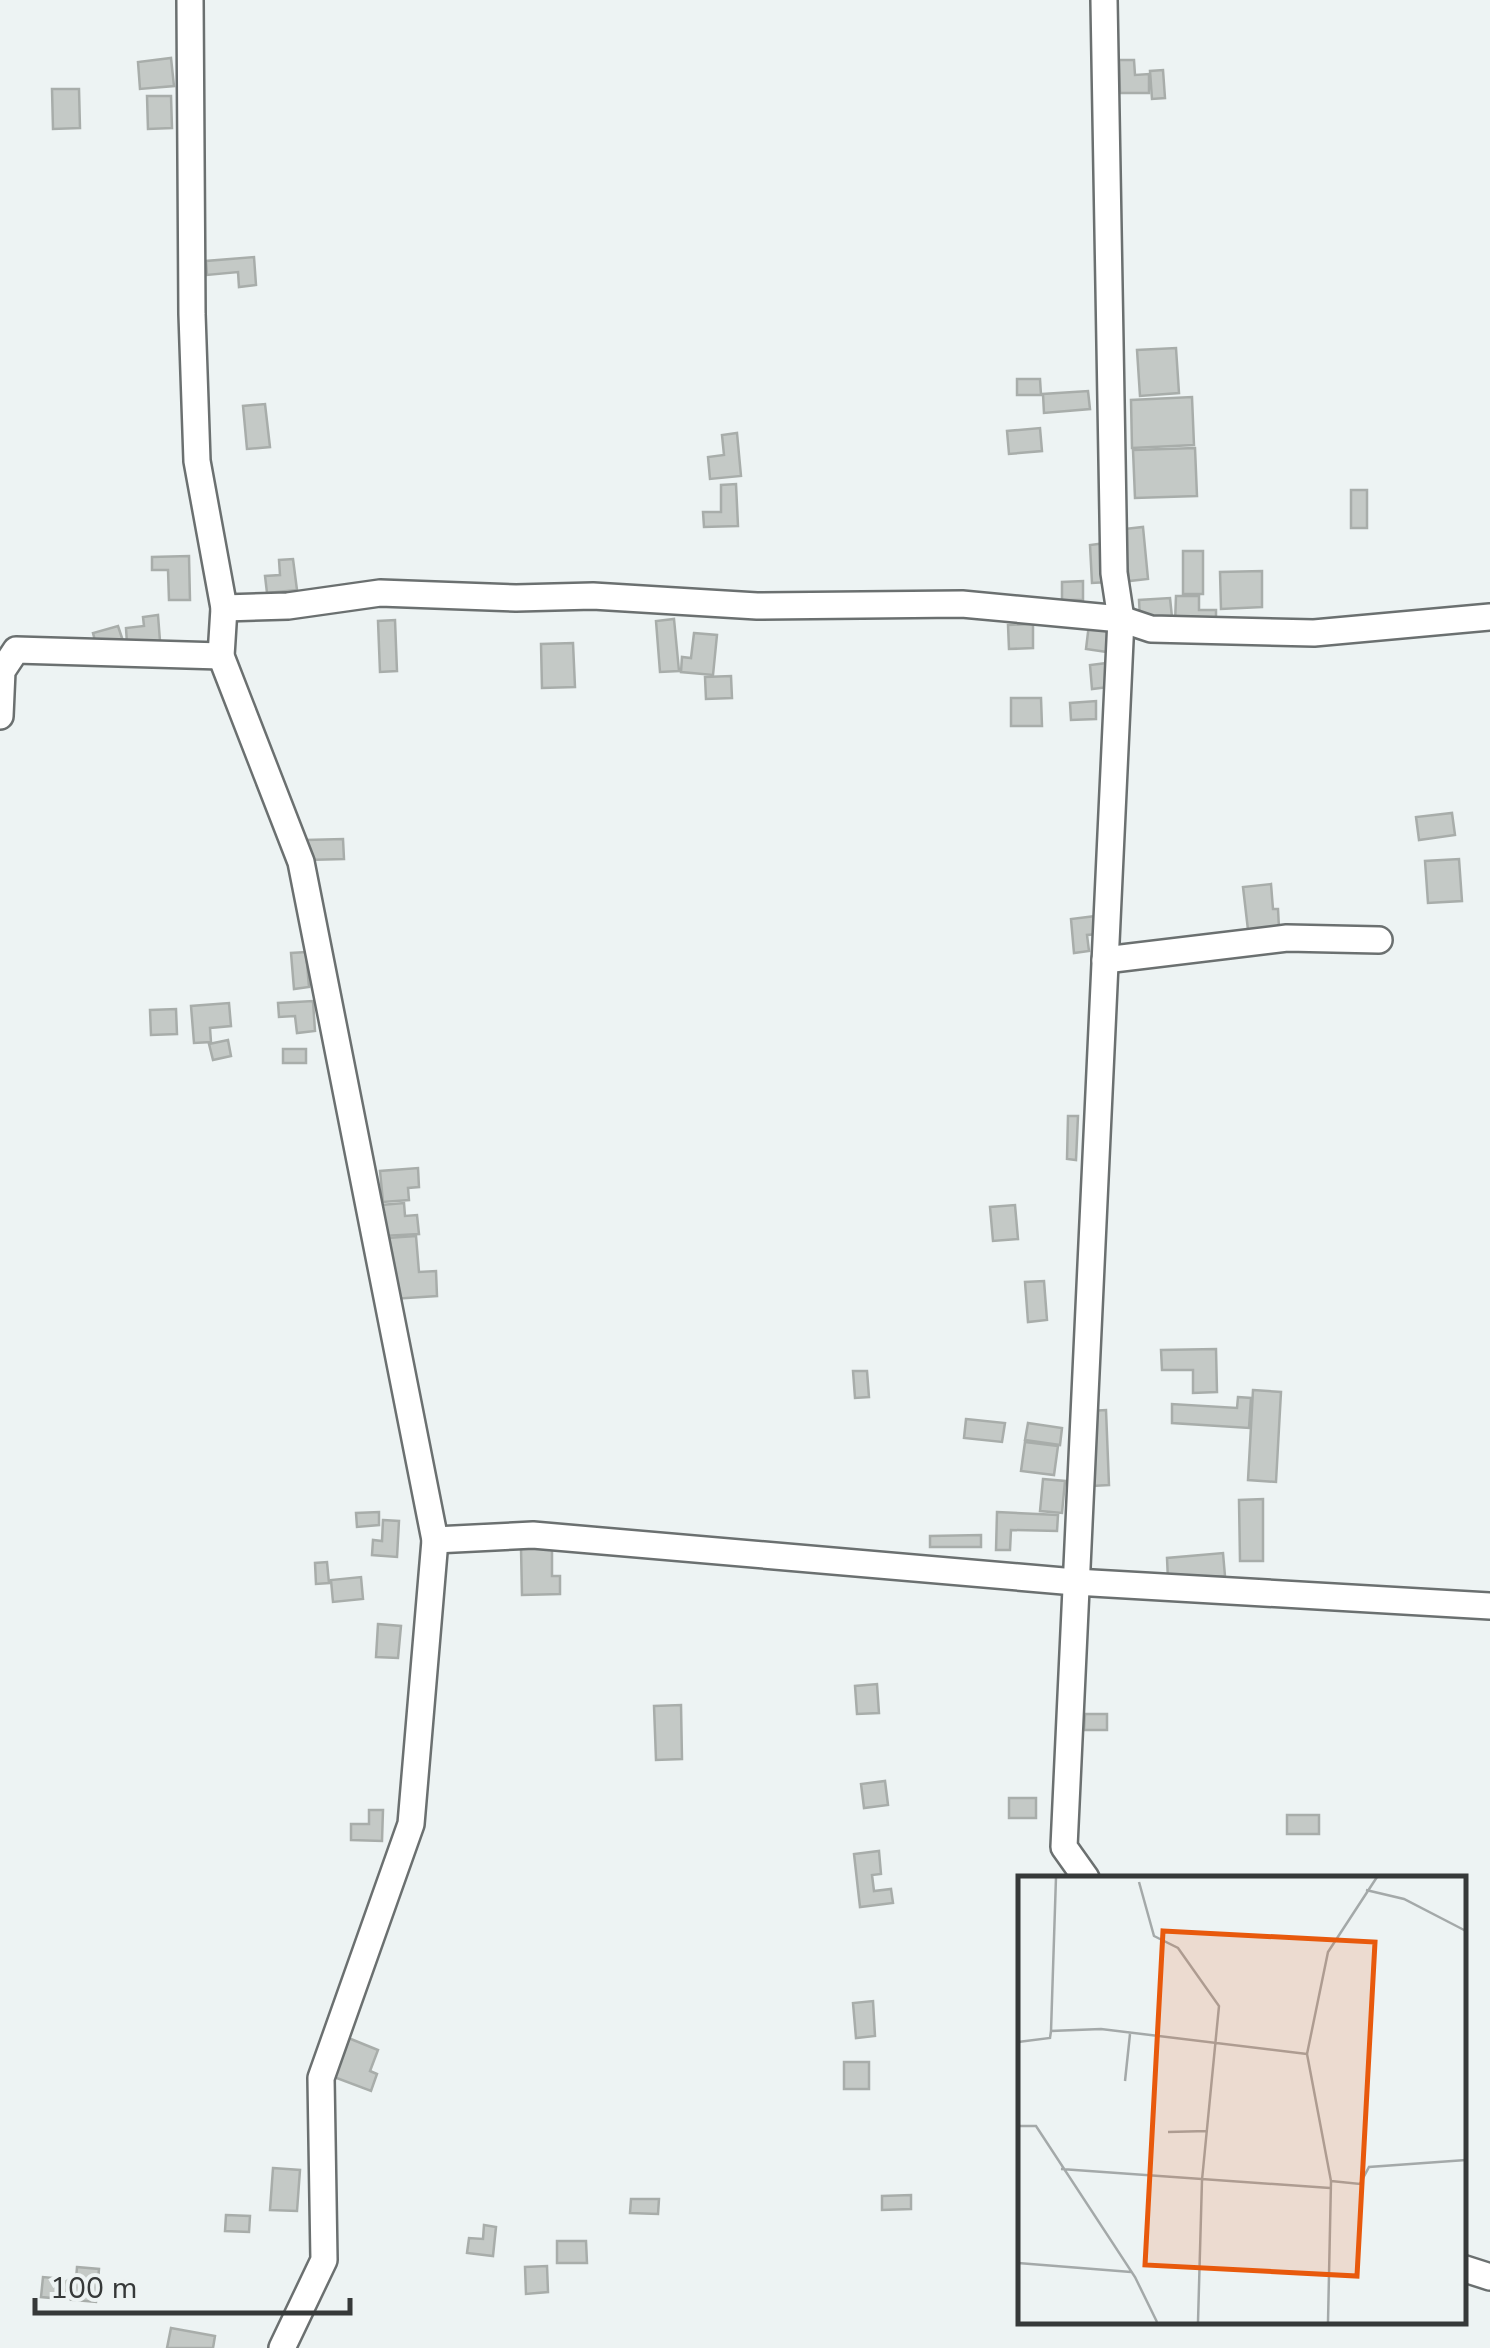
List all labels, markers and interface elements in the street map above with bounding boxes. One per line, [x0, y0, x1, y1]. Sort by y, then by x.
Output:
inset map [1018, 1876, 1465, 2323]
scale bar [35, 2253, 350, 2315]
text: 100 m [50, 2268, 137, 2309]

